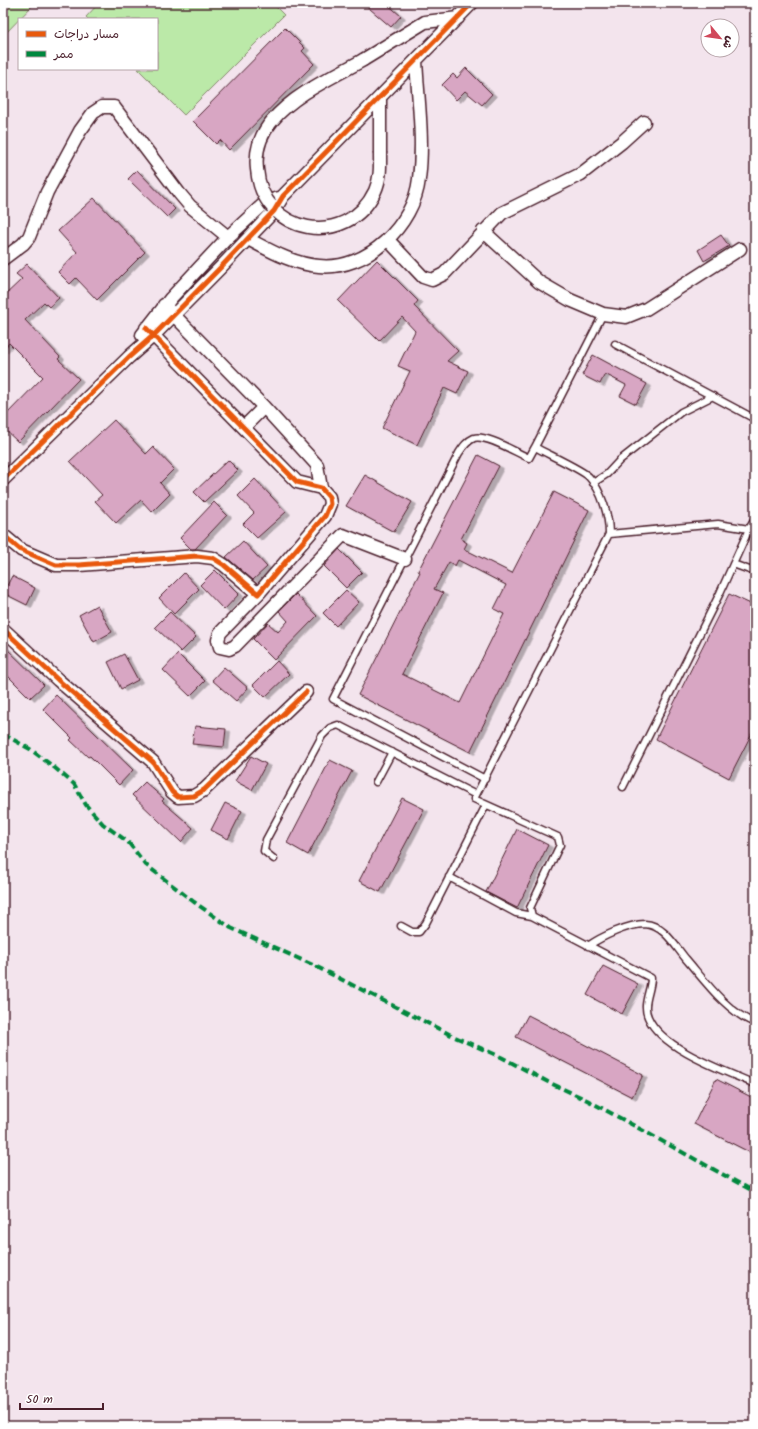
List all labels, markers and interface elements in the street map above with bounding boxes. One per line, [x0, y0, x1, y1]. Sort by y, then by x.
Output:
legend [18, 18, 158, 70]
north arrow [700, 18, 740, 58]
text: مسار دراجات [54, 25, 119, 44]
text: ش [717, 33, 739, 52]
text: ممر [53, 45, 73, 64]
scale bar [20, 1385, 103, 1411]
text: 50 m [26, 1390, 53, 1409]

